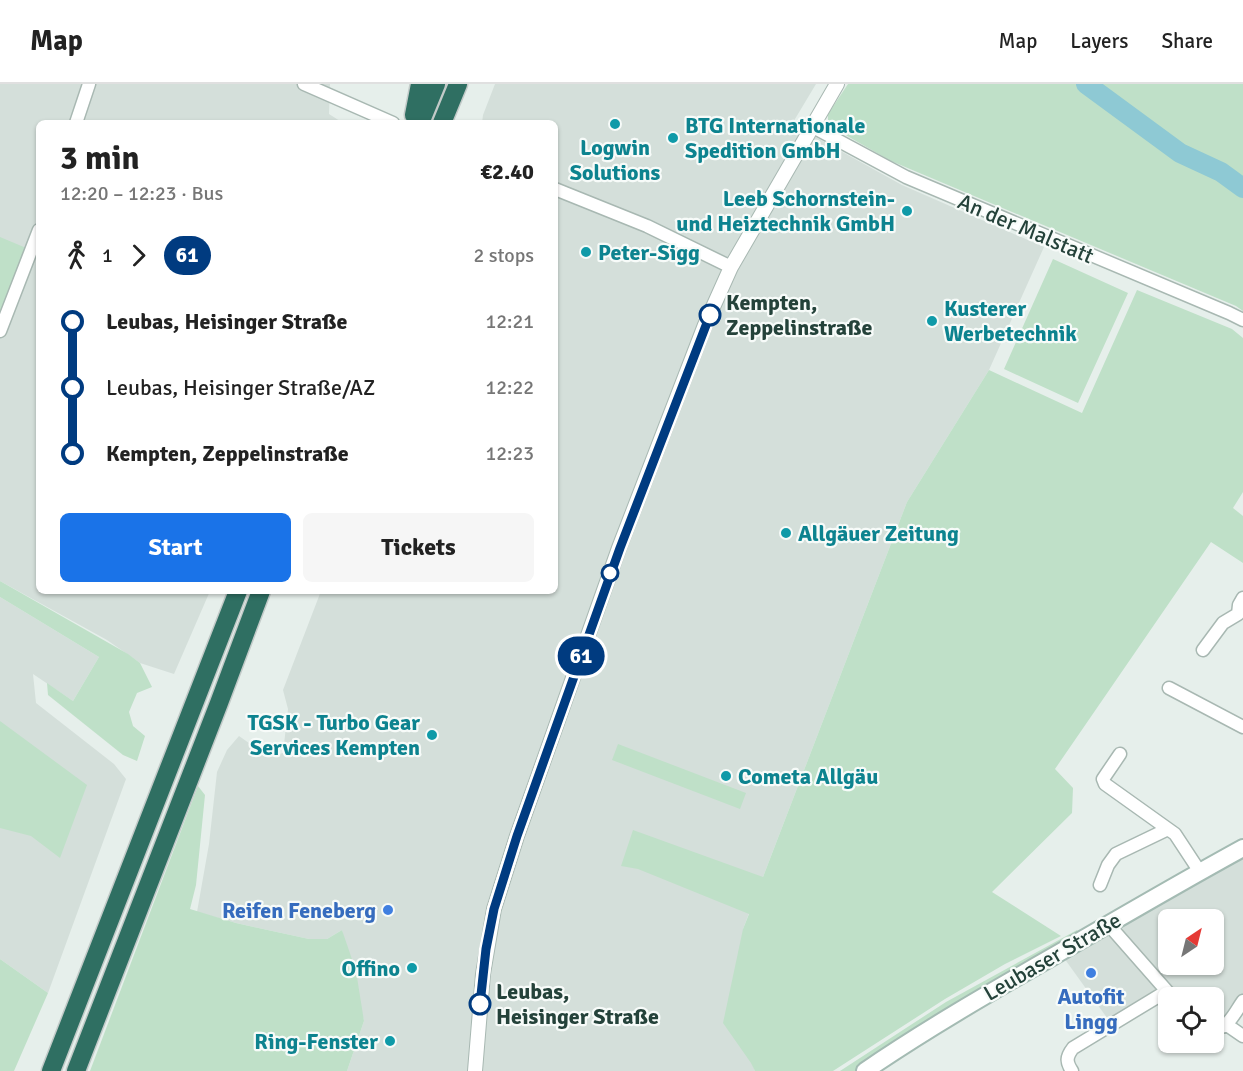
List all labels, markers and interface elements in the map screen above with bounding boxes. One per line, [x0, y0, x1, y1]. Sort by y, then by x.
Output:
text: Map [30, 24, 83, 58]
text: Map [999, 28, 1037, 54]
text: Layers [1070, 28, 1128, 54]
text: Share [1161, 28, 1213, 54]
place label: BTG Internationale Spedition GmbH [685, 112, 865, 164]
marker: Logwin Solutions [608, 117, 622, 131]
marker: BTG Internationale Spedition GmbH [666, 131, 680, 145]
place label: Logwin Solutions [570, 134, 660, 186]
text: 3 min [60, 138, 140, 179]
text: €2.40 [480, 158, 534, 185]
text: 12:20 – 12:23 · Bus [60, 181, 223, 206]
place label: Leeb Schornstein- und Heiztechnik GmbH [676, 185, 895, 237]
street label: An der Malstatt [954, 188, 1098, 269]
marker: Leeb Schornstein- und Heiztechnik GmbH [900, 204, 914, 218]
icon: walk [60, 239, 93, 272]
icon: forward [122, 239, 155, 272]
place label: Peter-Sigg [598, 239, 700, 266]
text: 61 [176, 242, 199, 268]
text: 1 [102, 243, 113, 268]
text: 2 stops [473, 243, 534, 268]
marker: Peter-Sigg [579, 245, 593, 259]
place label: Kempten, Zeppelinstraße [726, 289, 872, 341]
place label: Kusterer Werbetechnik [944, 295, 1077, 347]
marker: Kempten, Zeppelinstraße [699, 304, 721, 326]
text: Leubas, Heisinger Straße [106, 308, 347, 335]
text: 12:21 [485, 309, 534, 334]
marker: Kusterer Werbetechnik [925, 314, 939, 328]
text: Leubas, Heisinger Straße/AZ [106, 374, 375, 401]
text: 12:22 [485, 375, 534, 400]
text: Kempten, Zeppelinstraße [106, 440, 349, 467]
text: 12:23 [485, 441, 534, 466]
button: Start [60, 513, 291, 582]
button: Tickets [303, 513, 534, 582]
place label: Allgäuer Zeitung [798, 520, 959, 547]
marker: Allgäuer Zeitung [779, 526, 793, 540]
unlabelled marker [601, 564, 619, 582]
line badge: 61 [554, 636, 608, 676]
text: 61 [570, 643, 592, 669]
place label: TGSK - Turbo Gear Services Kempten [247, 709, 420, 761]
marker: TGSK - Turbo Gear Services Kempten [425, 728, 439, 742]
place label: Cometa Allgäu [738, 763, 878, 790]
marker: Cometa Allgäu [719, 769, 733, 783]
place label: Reifen Feneberg [222, 897, 376, 924]
marker: Reifen Feneberg [381, 903, 395, 917]
street label: Leubaser Straße [979, 906, 1126, 1007]
north arrow [1158, 909, 1224, 975]
map controls [1158, 909, 1224, 1053]
place label: Offino [342, 955, 400, 982]
marker: Offino [405, 961, 419, 975]
marker: Autofit Lingg [1084, 966, 1098, 980]
place label: Leubas, Heisinger Straße [496, 978, 659, 1030]
place label: Autofit Lingg [1058, 983, 1124, 1035]
button: locate [1158, 987, 1224, 1053]
marker: Leubas, Heisinger Straße [469, 993, 491, 1015]
place label: Ring-Fenster [254, 1028, 378, 1055]
marker: Ring-Fenster [383, 1034, 397, 1048]

